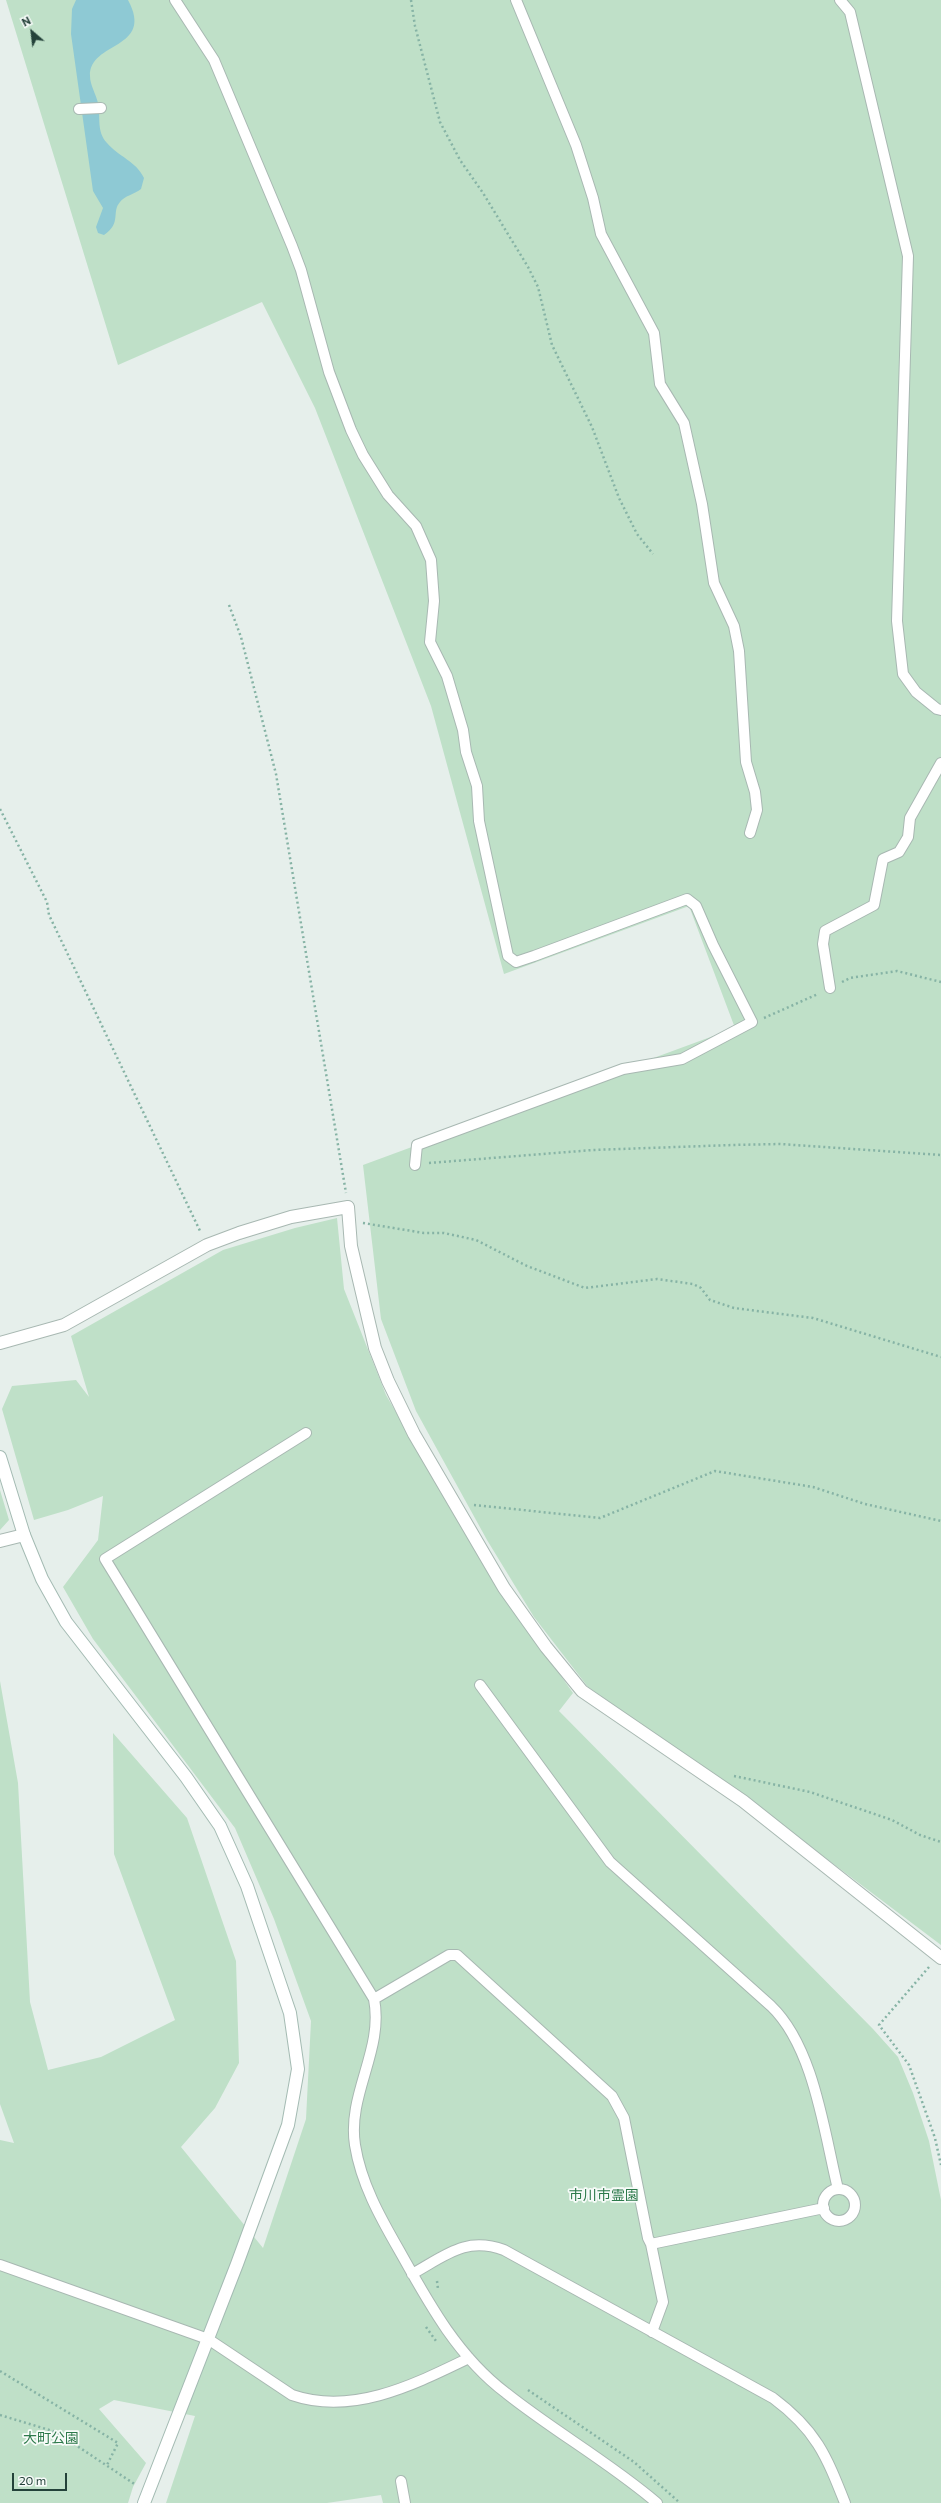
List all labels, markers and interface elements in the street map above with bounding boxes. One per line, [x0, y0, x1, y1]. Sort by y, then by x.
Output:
north arrow [12, 12, 52, 52]
text: N [19, 13, 33, 29]
park label: 市川市霊園 [569, 2187, 639, 2203]
park label: 大町公園 [23, 2430, 79, 2446]
scale bar [14, 2465, 69, 2491]
text: 20 m [19, 2473, 46, 2487]

